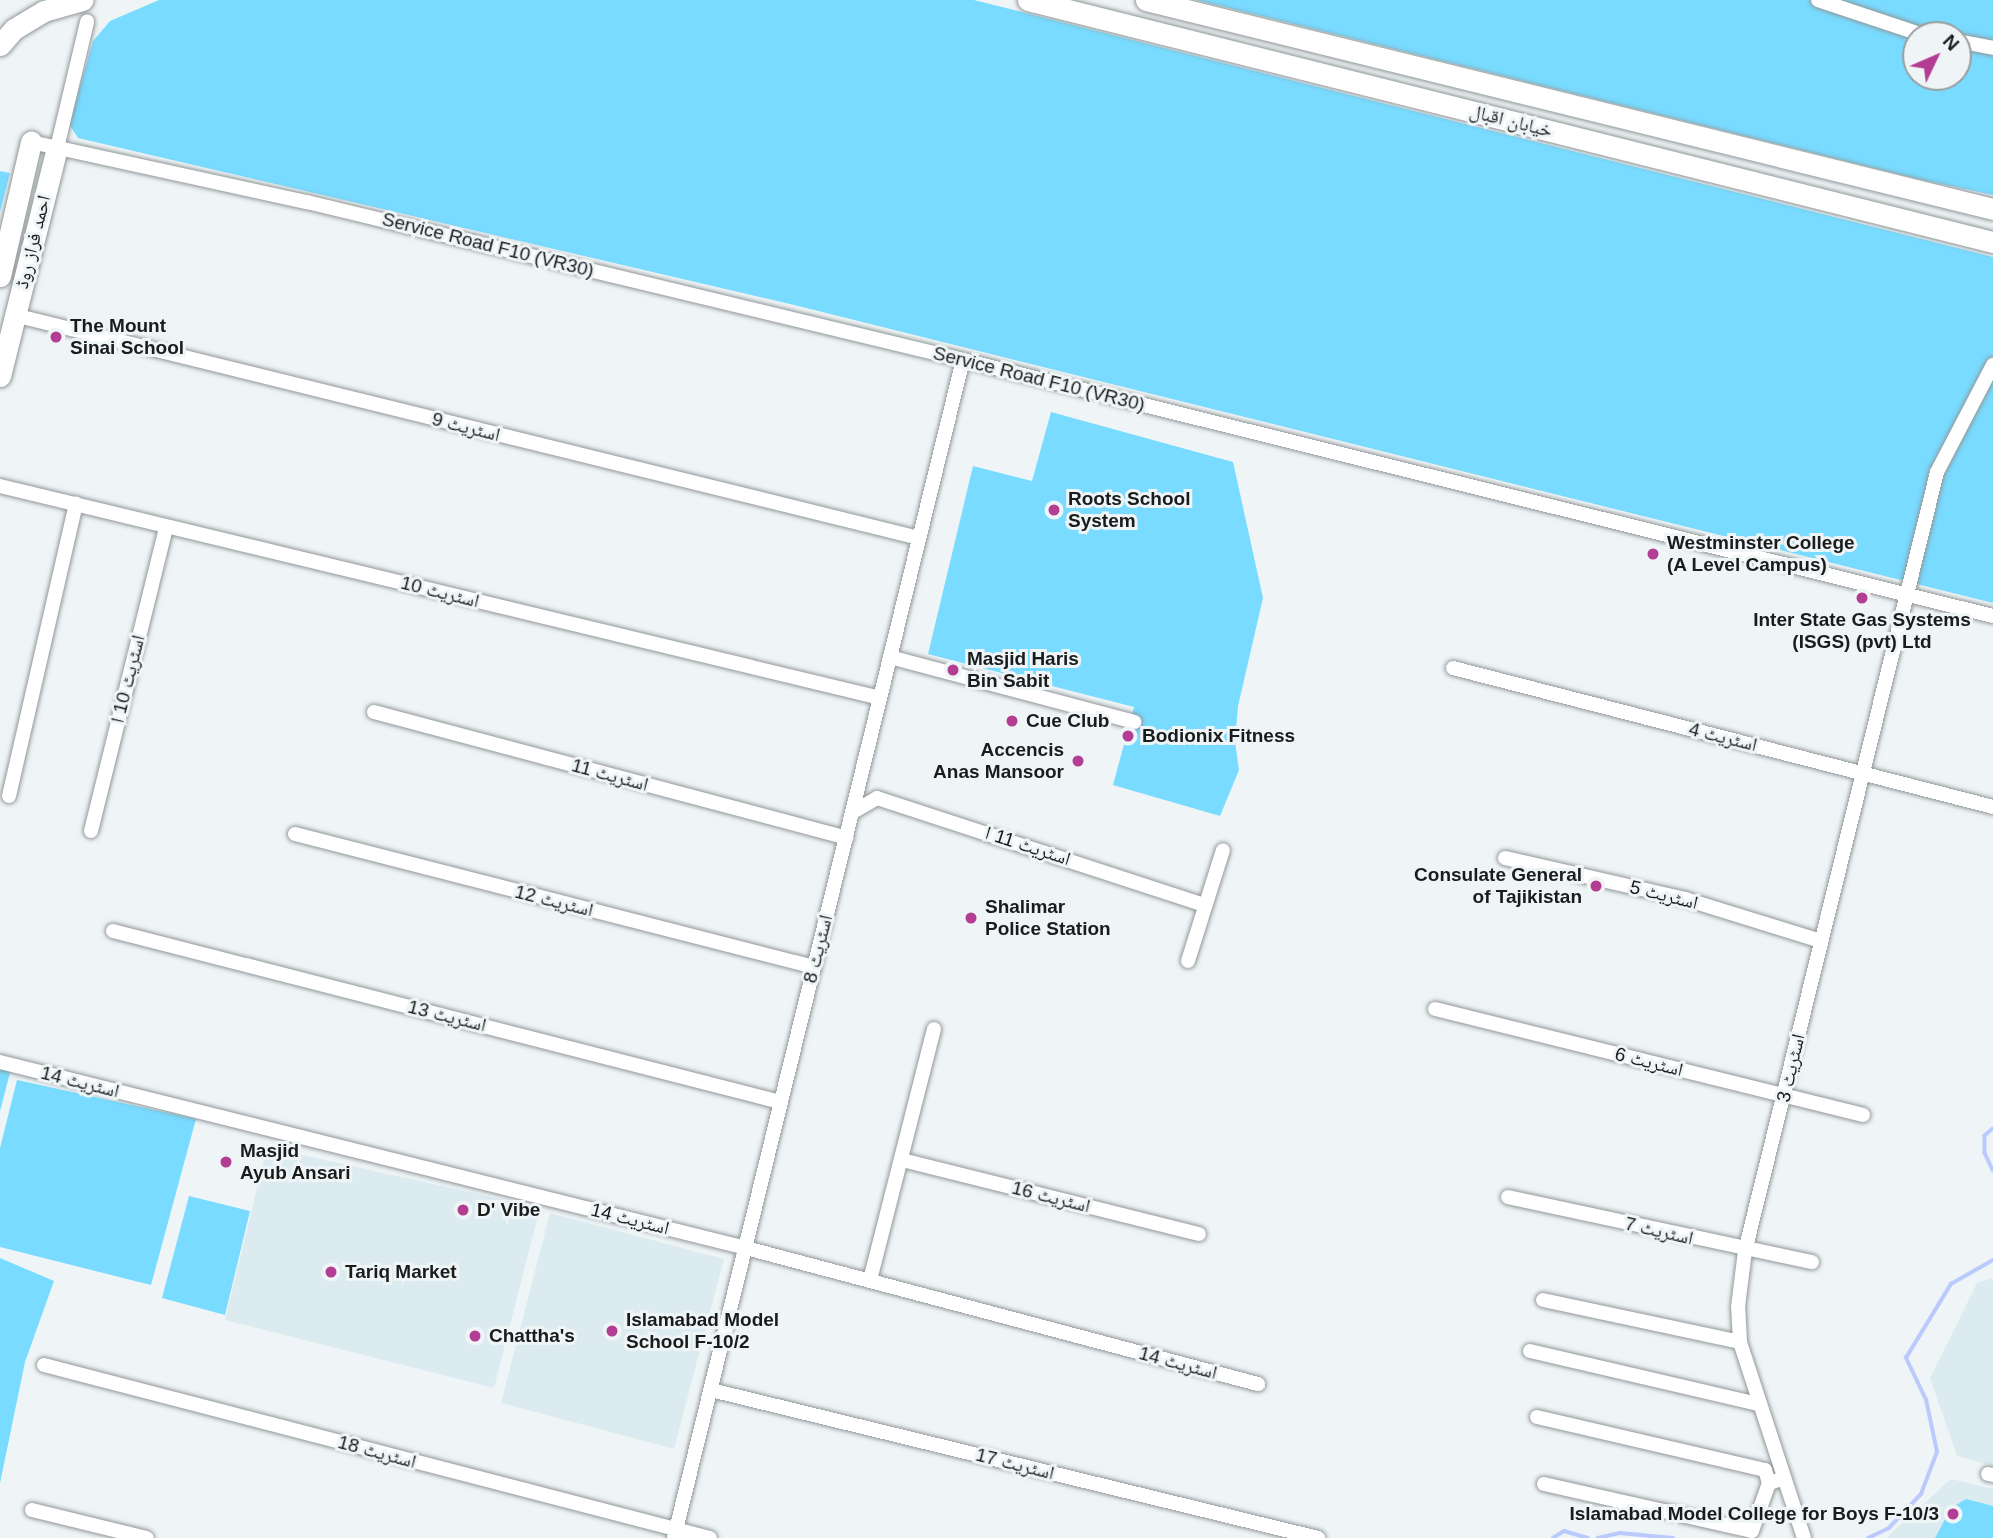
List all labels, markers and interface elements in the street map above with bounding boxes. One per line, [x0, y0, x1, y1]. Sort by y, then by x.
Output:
north arrow [1902, 21, 1972, 91]
text: N [1939, 30, 1963, 55]
street label: خیابان اقبال [1467, 100, 1555, 142]
street label: احمد فراز روڈ [10, 193, 56, 291]
street label: Service Road F10 (VR30) [380, 208, 596, 282]
place label: The Mount Sinai School [70, 315, 184, 359]
marker: The Mount Sinai School [48, 329, 64, 345]
street label: Service Road F10 (VR30) [931, 342, 1147, 416]
street label: اسٹریٹ 9 [430, 408, 502, 446]
place label: Roots School System [1068, 488, 1190, 532]
marker: Roots School System [1046, 502, 1062, 518]
place label: Westminster College (A Level Campus) [1667, 532, 1855, 576]
marker: Westminster College (A Level Campus) [1645, 546, 1661, 562]
street label: اسٹریٹ 10 [398, 571, 482, 613]
marker: Inter State Gas Systems (ISGS) (pvt) Ltd [1854, 590, 1870, 606]
place label: Inter State Gas Systems (ISGS) (pvt) Ltd [1753, 609, 1971, 653]
street label: اسٹریٹ 10 ا [106, 633, 150, 725]
place label: Masjid Haris Bin Sabit [967, 648, 1079, 692]
marker: Masjid Haris Bin Sabit [945, 662, 961, 678]
place label: Cue Club [1026, 710, 1109, 732]
marker: Cue Club [1004, 713, 1020, 729]
street label: اسٹریٹ 4 [1687, 718, 1759, 756]
place label: Bodionix Fitness [1142, 725, 1295, 747]
marker: Bodionix Fitness [1120, 728, 1136, 744]
place label: Accencis Anas Mansoor [933, 739, 1064, 783]
marker: Accencis Anas Mansoor [1070, 753, 1086, 769]
street label: اسٹریٹ 11 [569, 754, 651, 796]
street label: اسٹریٹ 11 ا [982, 822, 1074, 870]
place label: Consulate General of Tajikistan [1414, 864, 1582, 908]
street label: اسٹریٹ 5 [1628, 876, 1700, 914]
marker: Consulate General of Tajikistan [1588, 878, 1604, 894]
street label: اسٹریٹ 12 [512, 880, 596, 922]
place label: Shalimar Police Station [985, 896, 1111, 940]
marker: Shalimar Police Station [963, 910, 979, 926]
street label: اسٹریٹ 8 [799, 913, 837, 985]
street label: اسٹریٹ 13 [405, 995, 489, 1037]
street label: اسٹریٹ 3 [1772, 1032, 1810, 1104]
street label: اسٹریٹ 6 [1613, 1043, 1685, 1081]
street label: اسٹریٹ 14 [38, 1061, 122, 1103]
place label: Masjid Ayub Ansari [240, 1140, 351, 1184]
marker: Masjid Ayub Ansari [218, 1154, 234, 1170]
street label: اسٹریٹ 16 [1009, 1176, 1093, 1218]
street label: اسٹریٹ 14 [588, 1198, 672, 1240]
place label: D' Vibe [477, 1199, 540, 1221]
marker: D' Vibe [455, 1202, 471, 1218]
street label: اسٹریٹ 7 [1623, 1212, 1695, 1250]
place label: Tariq Market [345, 1261, 457, 1283]
marker: Tariq Market [323, 1264, 339, 1280]
place label: Islamabad Model School F-10/2 [626, 1309, 779, 1353]
marker: Islamabad Model School F-10/2 [604, 1323, 620, 1339]
place label: Chattha's [489, 1325, 575, 1347]
marker: Chattha's [467, 1328, 483, 1344]
street label: اسٹریٹ 14 [1136, 1342, 1220, 1384]
street label: اسٹریٹ 18 [335, 1431, 419, 1473]
street label: اسٹریٹ 17 [973, 1443, 1057, 1485]
place label: Islamabad Model College for Boys F-10/3 [1569, 1503, 1939, 1525]
marker: Islamabad Model College for Boys F-10/3 [1945, 1506, 1961, 1522]

